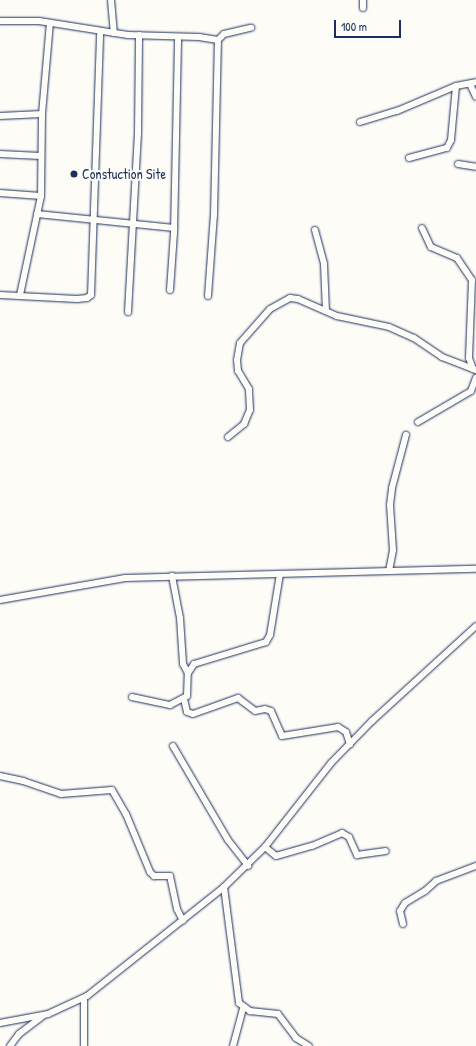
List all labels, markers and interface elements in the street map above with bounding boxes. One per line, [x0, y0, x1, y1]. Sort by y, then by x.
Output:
scale bar [336, 12, 403, 38]
text: 100 m [341, 18, 367, 35]
place label: Constuction Site [82, 166, 166, 182]
marker: Constuction Site [69, 169, 79, 179]

